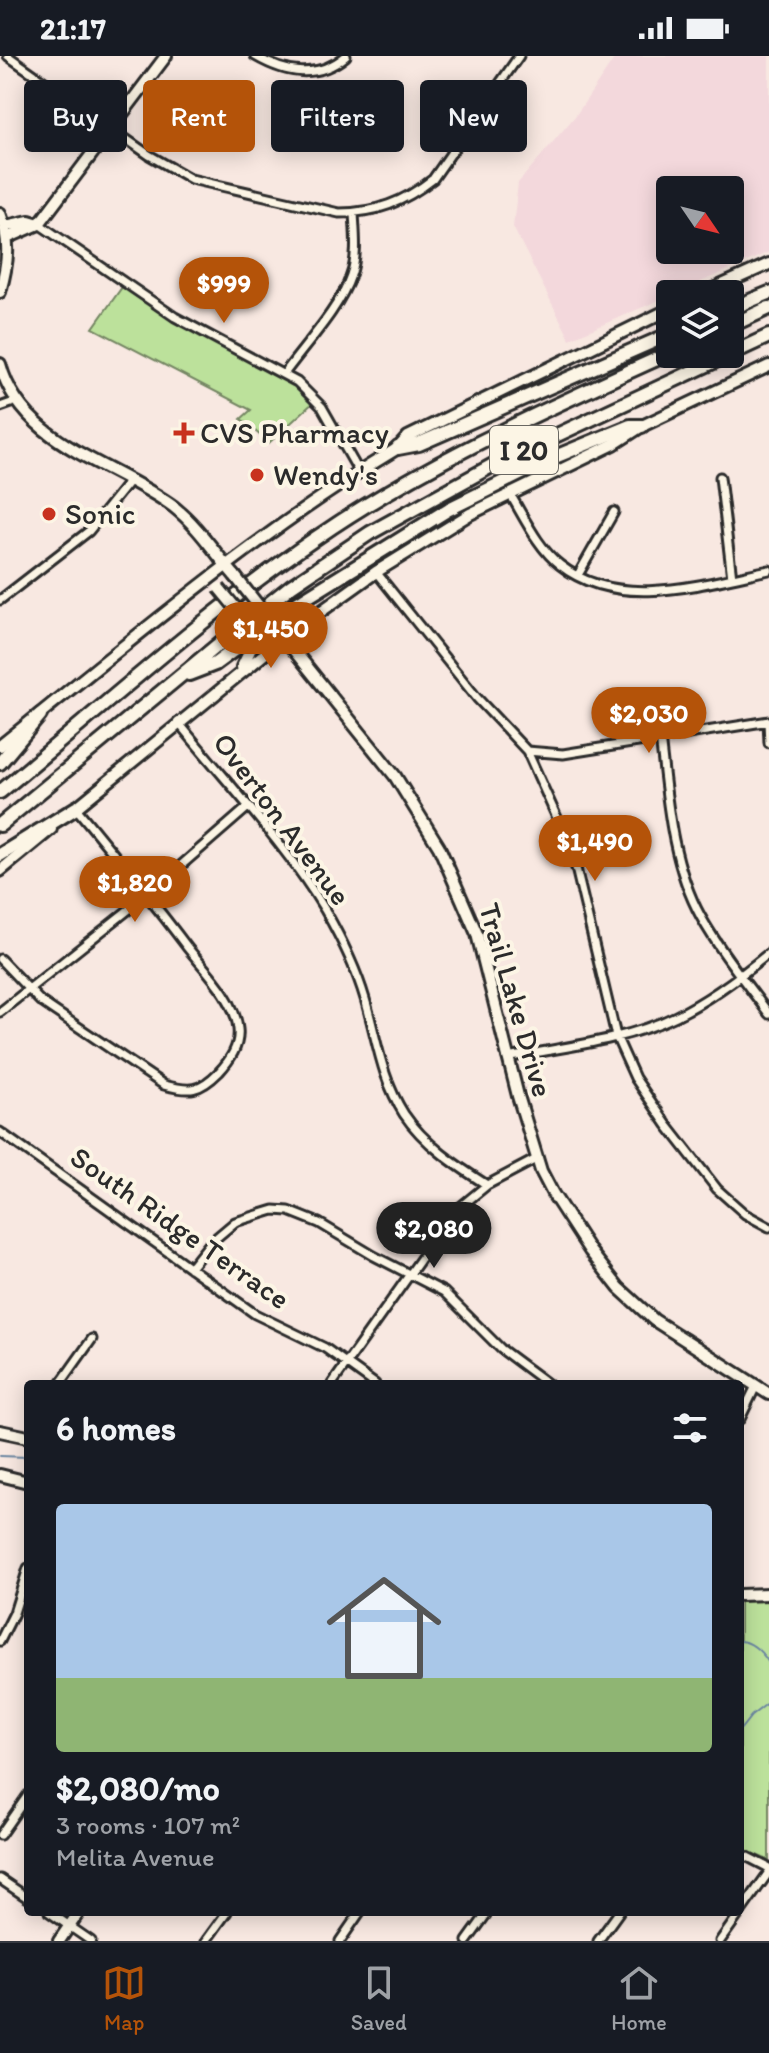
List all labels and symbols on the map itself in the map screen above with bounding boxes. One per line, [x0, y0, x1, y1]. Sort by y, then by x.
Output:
north arrow [656, 176, 744, 264]
pin: $999 [177, 257, 271, 325]
place label: CVS Pharmacy [200, 414, 389, 451]
marker: CVS Pharmacy [175, 424, 193, 442]
road number: I 20 [490, 426, 558, 474]
place label: Wendy's [273, 456, 378, 493]
marker: Wendy's [248, 466, 266, 484]
place label: Sonic [65, 495, 136, 532]
marker: Sonic [40, 505, 58, 523]
pin: $1,450 [206, 602, 336, 670]
pin: $2,030 [584, 687, 714, 755]
street label: Overton Avenue [205, 725, 359, 912]
pin: $1,490 [530, 815, 660, 883]
pin: $1,820 [70, 856, 200, 924]
street label: Trail Lake Drive [471, 899, 562, 1101]
street label: South Ridge Terrace [64, 1138, 297, 1317]
pin: $2,080 [369, 1202, 499, 1270]

